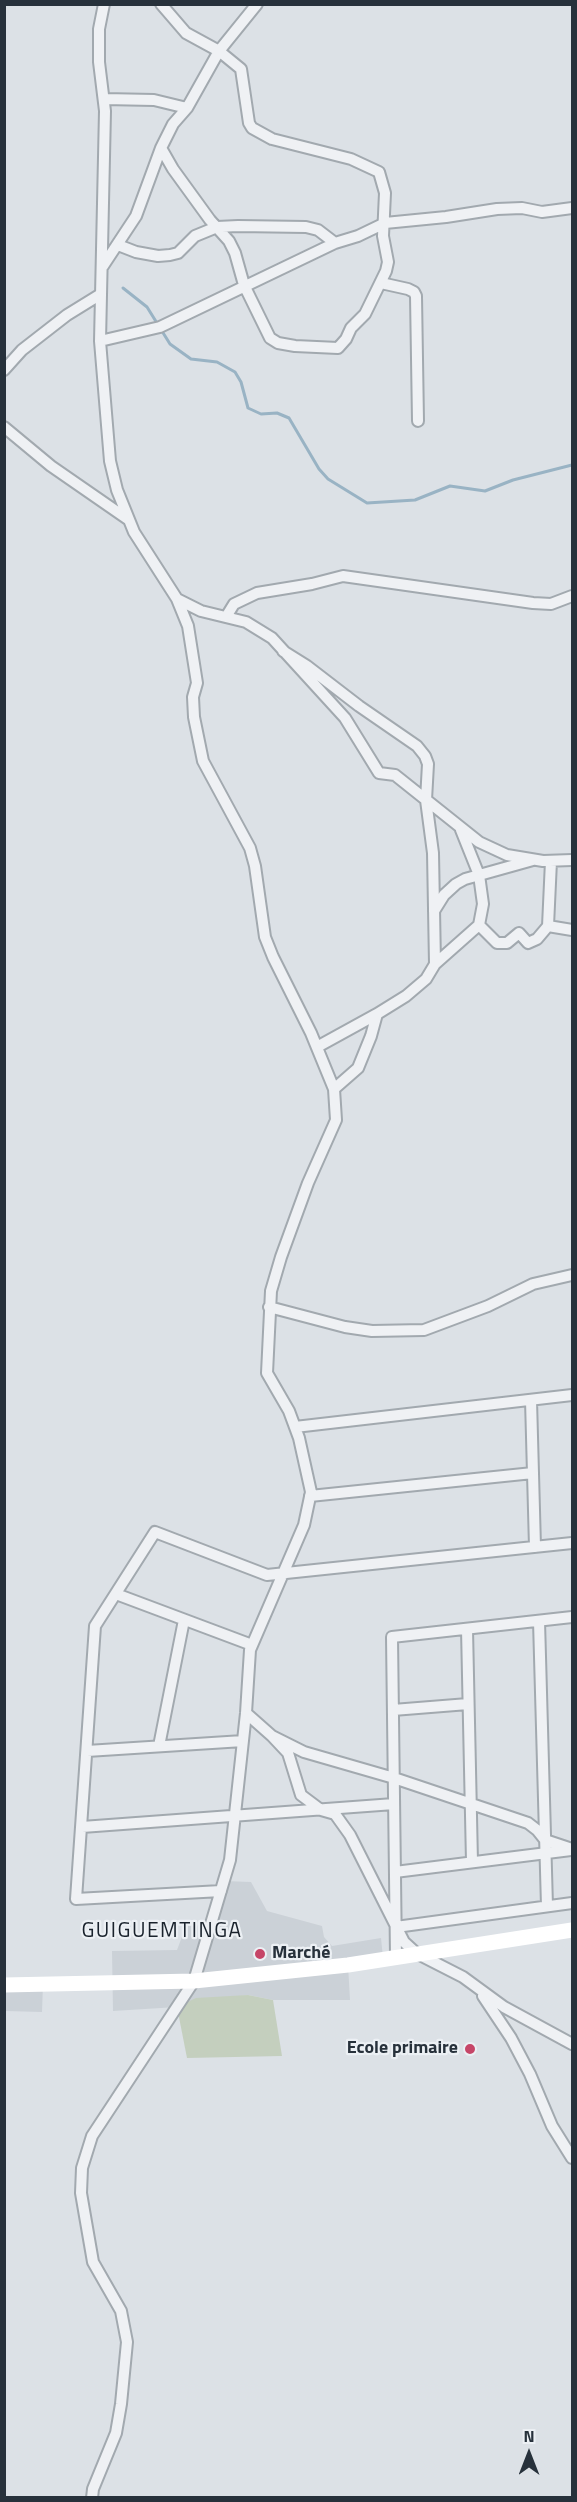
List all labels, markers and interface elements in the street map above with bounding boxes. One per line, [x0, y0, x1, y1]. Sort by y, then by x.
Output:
district label: GUIGUEMTINGA [81, 1919, 243, 1945]
place label: Marché [272, 1943, 330, 1965]
marker: Marché [253, 1947, 267, 1961]
place label: Ecole primaire [347, 2038, 458, 2060]
marker: Ecole primaire [463, 2042, 477, 2056]
north arrow [499, 2424, 559, 2484]
text: N [523, 2424, 535, 2448]

